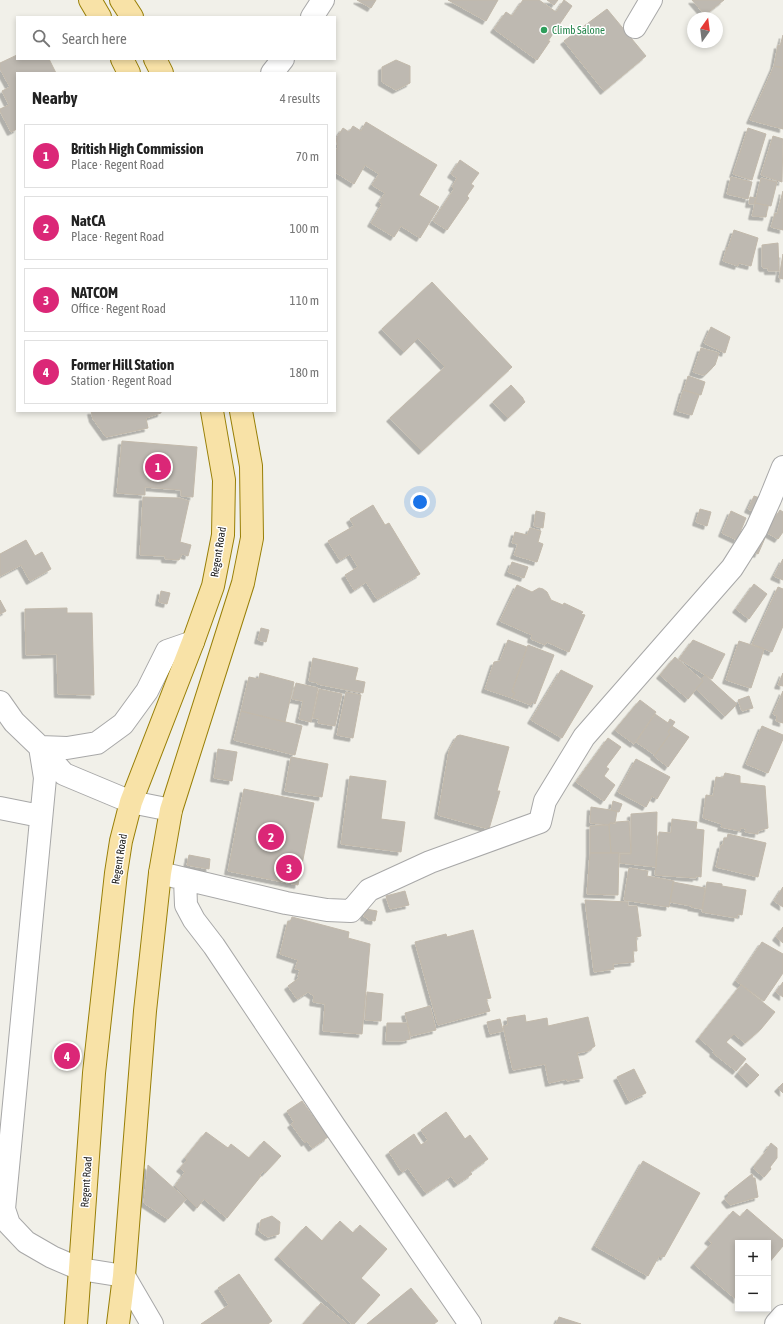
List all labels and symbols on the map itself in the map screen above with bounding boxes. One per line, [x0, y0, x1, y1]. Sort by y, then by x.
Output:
north arrow [687, 12, 723, 48]
place label: Climb Salone [552, 24, 605, 36]
marker: Climb Salone [539, 25, 549, 35]
pin: 1 [145, 452, 171, 482]
your location [410, 492, 430, 512]
street label: Regent Road [208, 526, 228, 578]
pin: 2 [258, 822, 284, 852]
street label: Regent Road [109, 833, 129, 885]
pin: 3 [276, 853, 302, 883]
pin: 4 [54, 1041, 80, 1071]
street label: Regent Road [78, 1156, 94, 1208]

